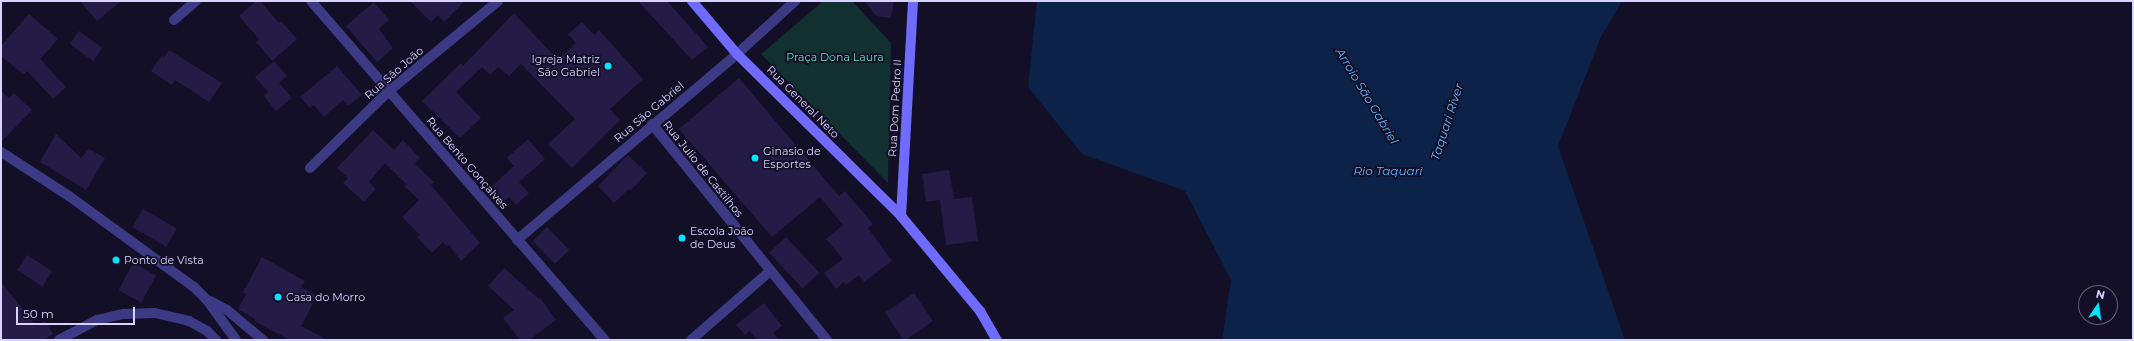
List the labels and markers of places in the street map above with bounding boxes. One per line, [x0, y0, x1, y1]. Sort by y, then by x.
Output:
place label: Igreja Matriz São Gabriel [532, 53, 600, 79]
marker: Igreja Matriz São Gabriel [603, 61, 613, 71]
place label: Ginasio de Esportes [763, 145, 821, 171]
marker: Ginasio de Esportes [750, 153, 760, 163]
place label: Escola João de Deus [690, 225, 754, 251]
marker: Escola João de Deus [677, 233, 687, 243]
place label: Ponto de Vista [124, 253, 204, 267]
marker: Ponto de Vista [111, 255, 121, 265]
place label: Casa do Morro [286, 290, 365, 304]
marker: Casa do Morro [273, 292, 283, 302]

